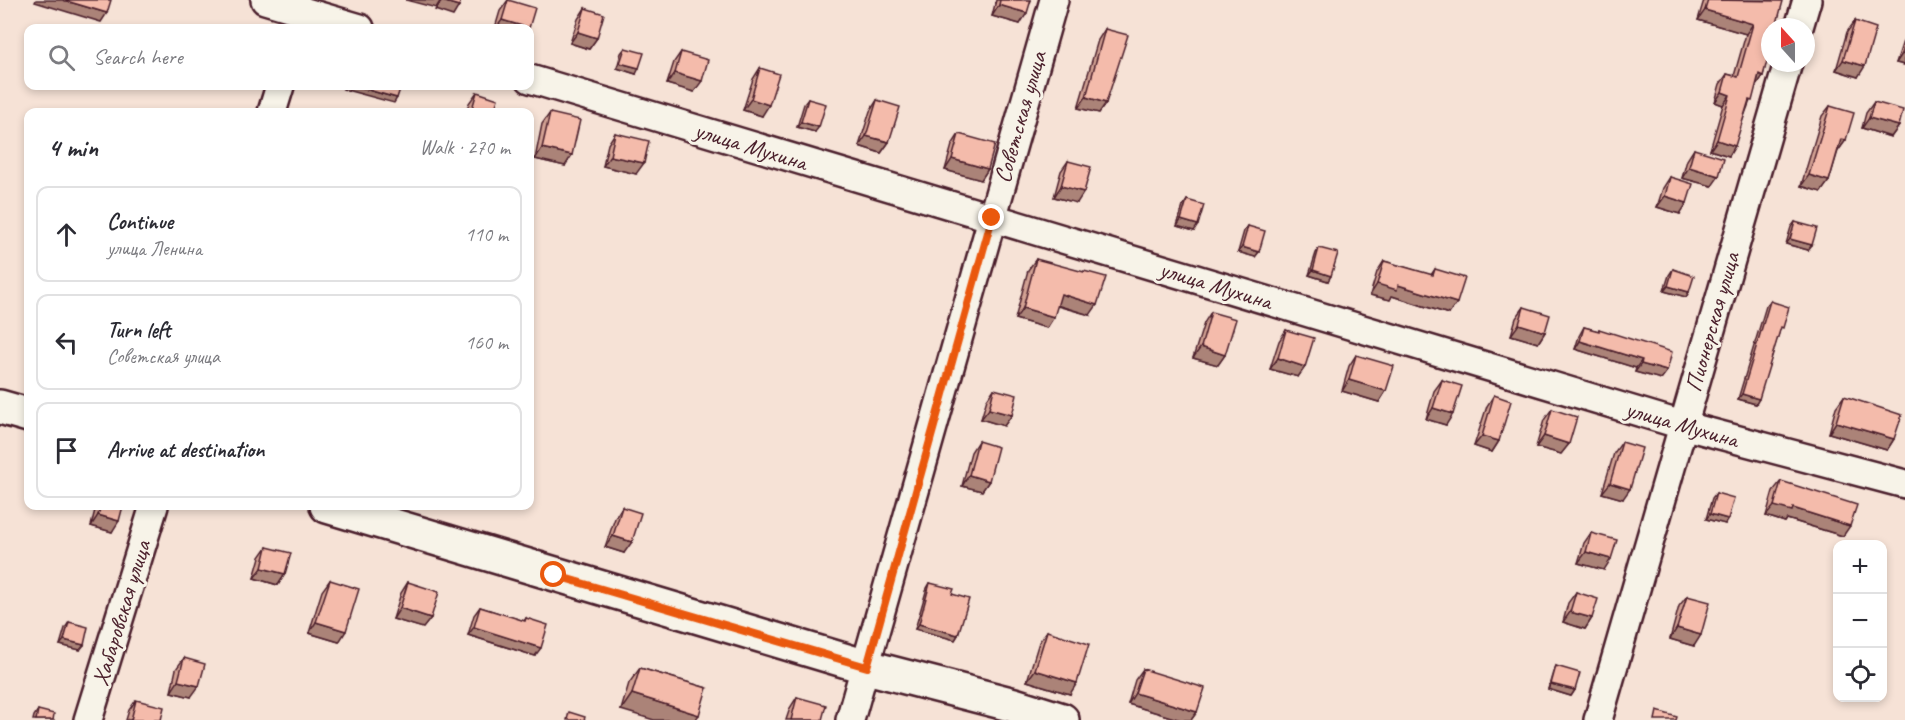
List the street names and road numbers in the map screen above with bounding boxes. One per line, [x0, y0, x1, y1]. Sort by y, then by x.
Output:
street label: Советская улица [987, 46, 1053, 186]
street label: улица Мухина [689, 114, 813, 178]
street label: Пионерская улица [1678, 248, 1747, 395]
street label: улица Мухина [1154, 253, 1278, 317]
street label: улица Мухина [1620, 393, 1744, 455]
street label: Хабаровская улица [85, 535, 158, 689]

